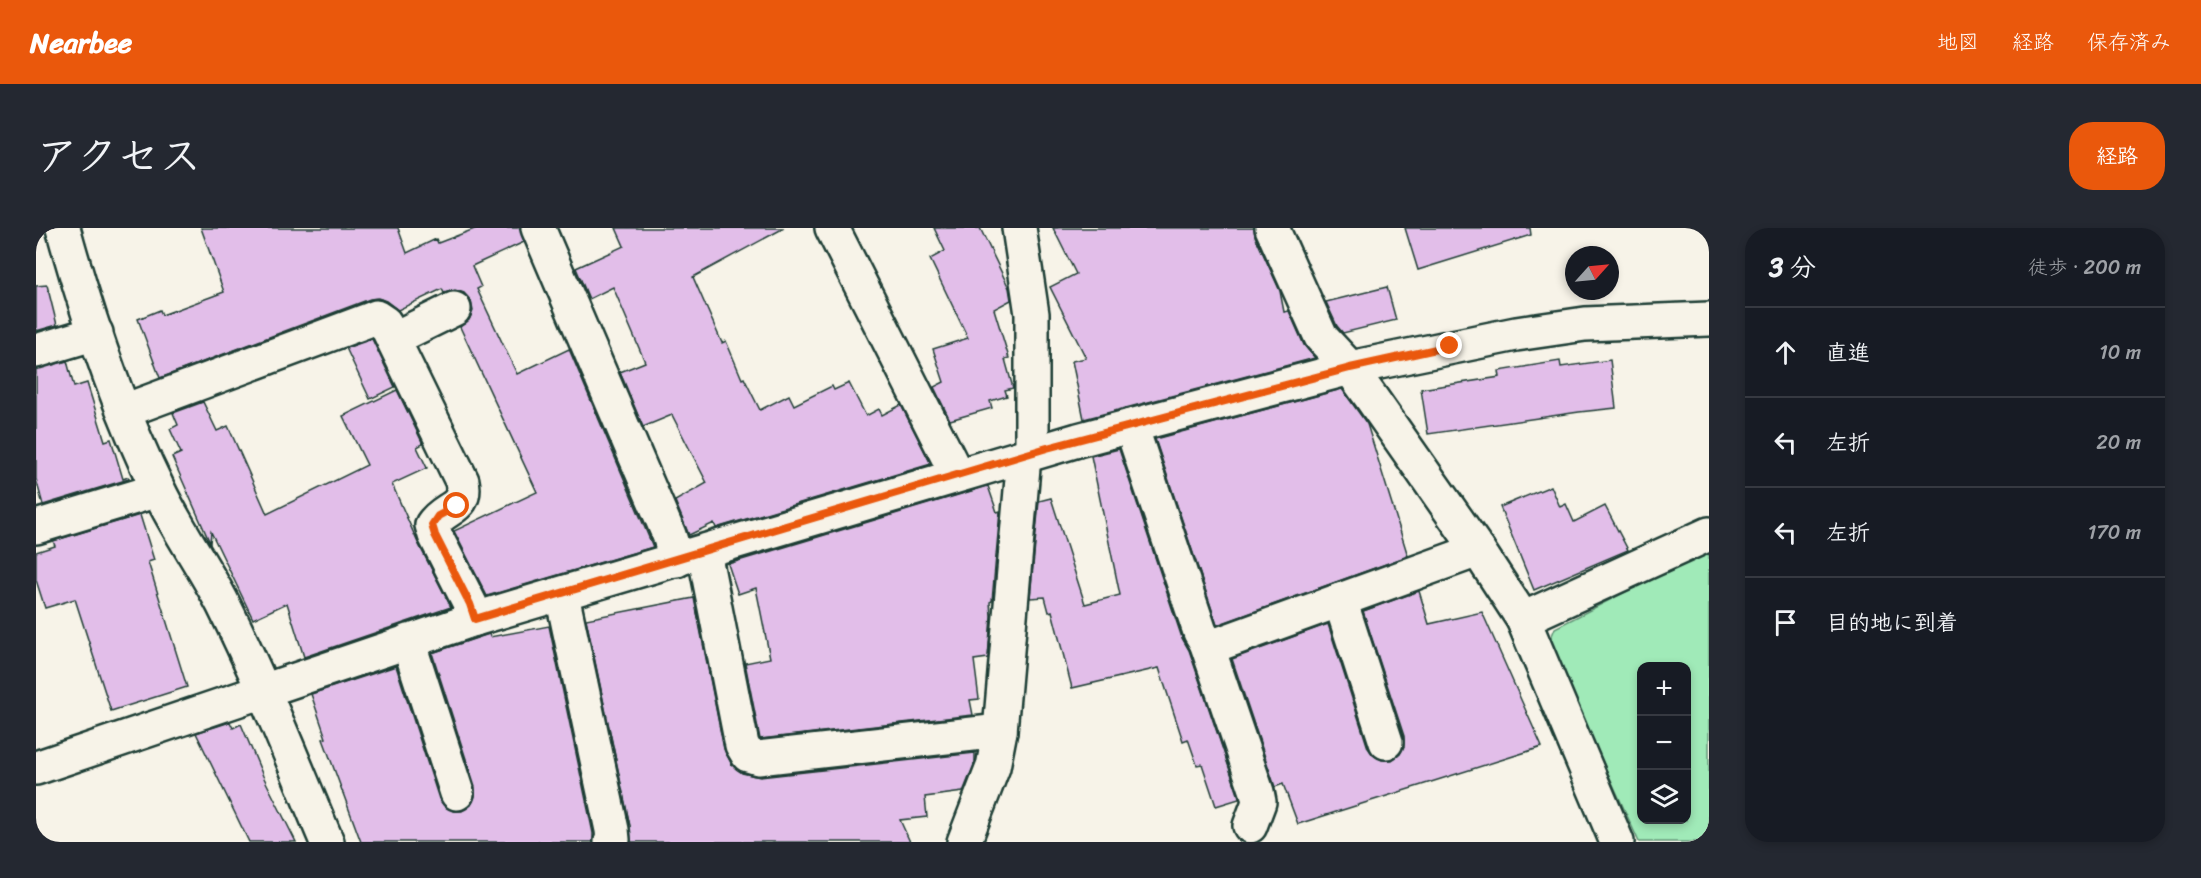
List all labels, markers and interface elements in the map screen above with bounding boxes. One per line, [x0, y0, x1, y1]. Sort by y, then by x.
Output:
text: Nearbee [30, 18, 132, 67]
text: 地図 [1937, 23, 1979, 61]
text: 経路 [2012, 23, 2054, 61]
text: 保存済み [2087, 23, 2171, 61]
text: アクセス [36, 119, 201, 193]
button: 経路 [2069, 122, 2165, 190]
text: 3 分 [1769, 244, 1816, 290]
north arrow [1565, 246, 1619, 300]
text: 徒歩 · 200 m [2028, 250, 2141, 285]
route end [1436, 332, 1462, 358]
text: 直進 [1826, 333, 1870, 372]
text: 10 m [2099, 335, 2141, 370]
icon: ahead [1769, 336, 1802, 369]
text: 左折 [1826, 423, 1870, 462]
text: 20 m [2096, 425, 2141, 460]
icon: left [1769, 426, 1802, 459]
route start [443, 492, 469, 518]
text: 左折 [1826, 513, 1870, 552]
text: 170 m [2088, 515, 2141, 550]
icon: left [1769, 516, 1802, 549]
text: 目的地に到着 [1826, 603, 1958, 642]
icon: arrive [1769, 606, 1802, 639]
map controls [1637, 662, 1691, 824]
button: + [1637, 662, 1691, 716]
button: − [1637, 716, 1691, 770]
button: layers [1637, 770, 1691, 824]

